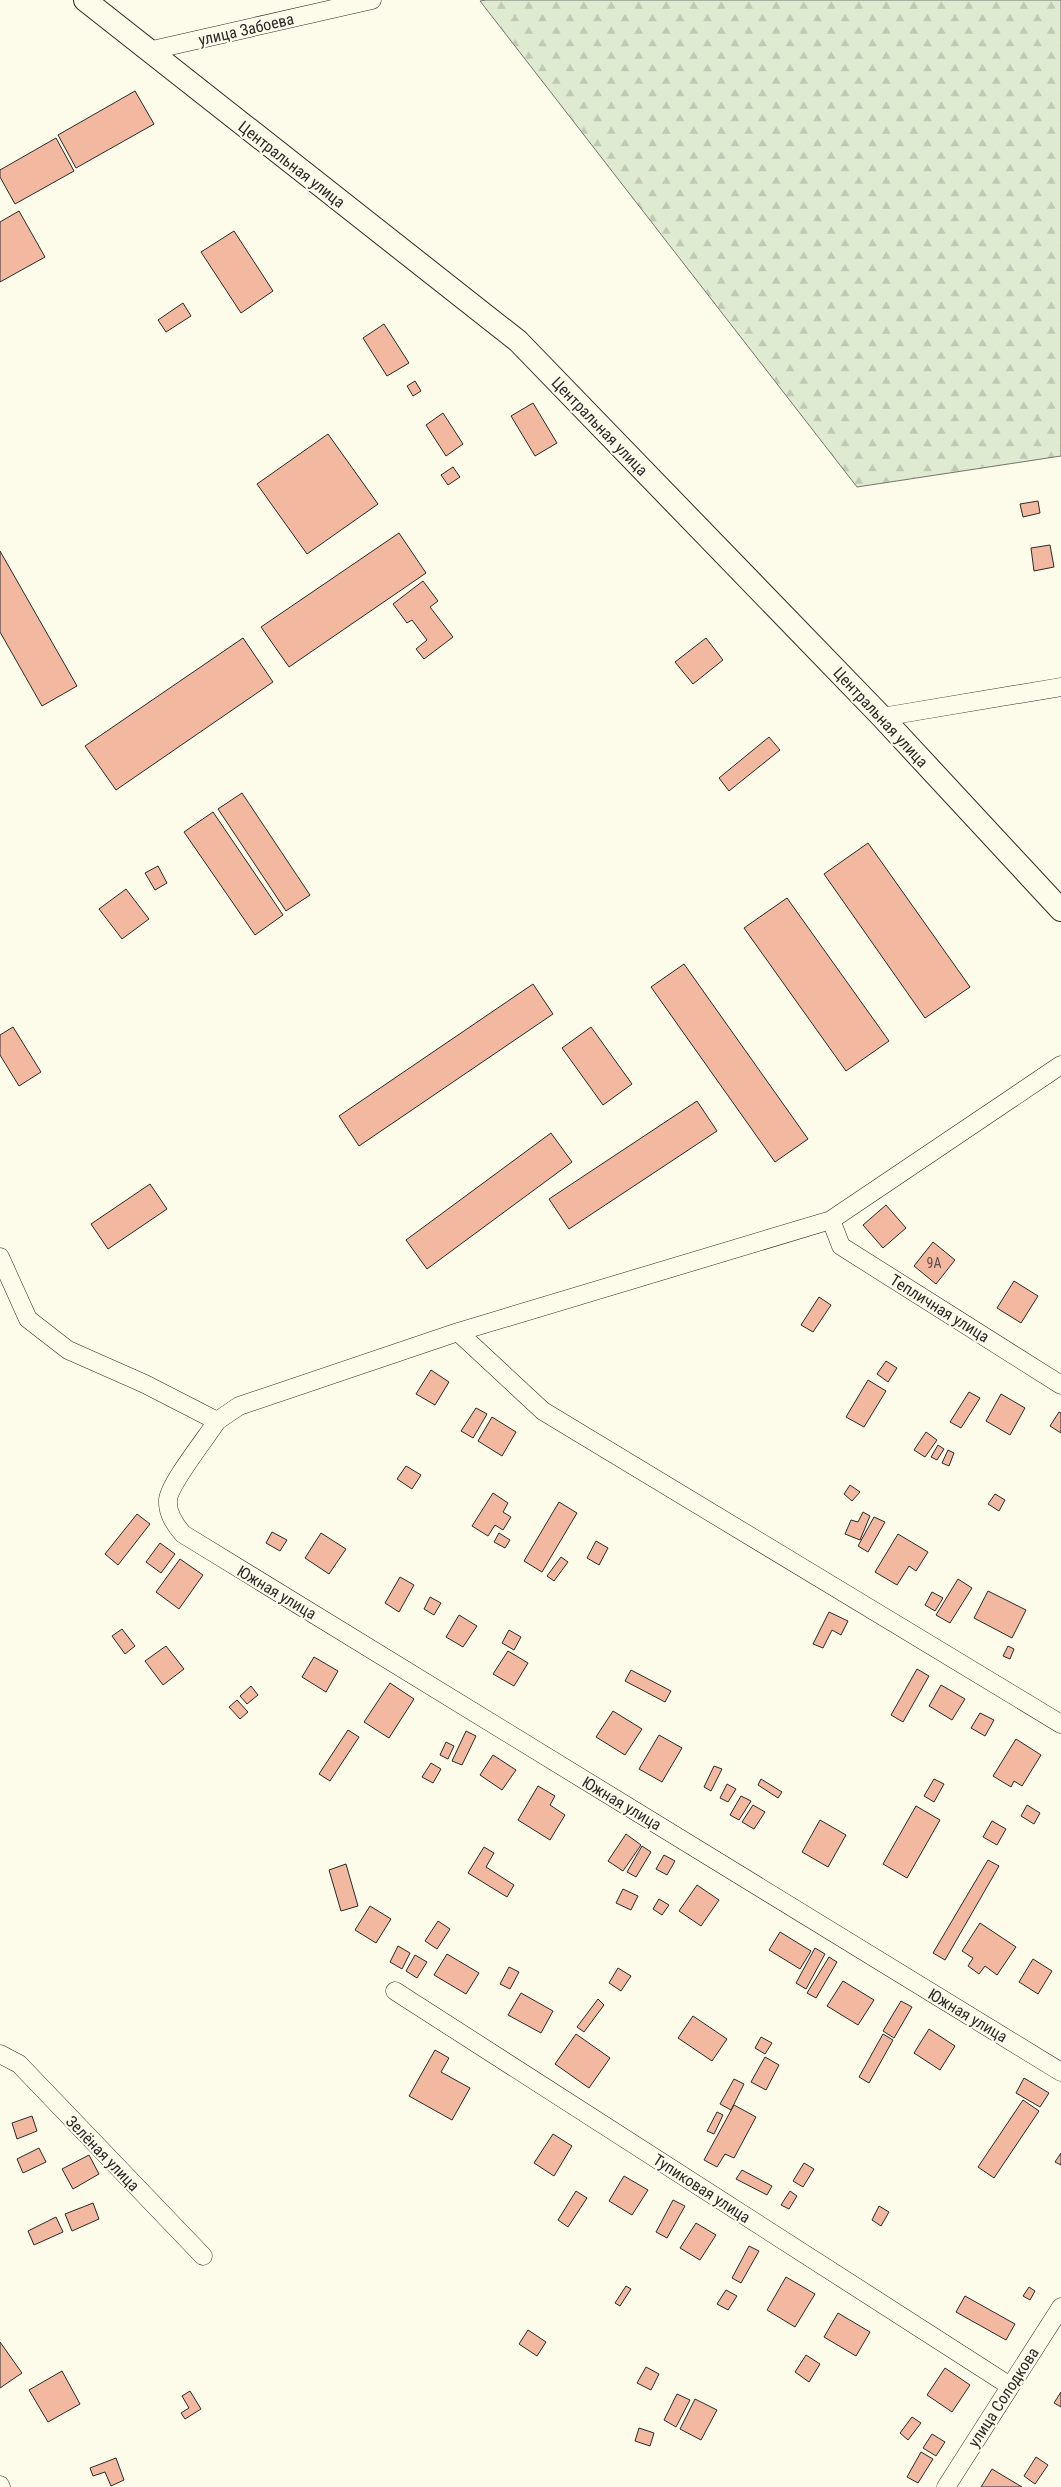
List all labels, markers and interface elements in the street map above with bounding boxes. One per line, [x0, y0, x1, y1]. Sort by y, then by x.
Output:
street label: улица Забоева [197, 9, 296, 50]
street label: Центральная улица [235, 117, 349, 212]
street label: Центральная улица [548, 373, 652, 480]
street label: Центральная улица [829, 663, 932, 771]
house number: 9А [927, 1255, 941, 1271]
street label: Тепличная улица [887, 1270, 993, 1346]
street label: Южная улица [234, 1561, 320, 1623]
street label: Южная улица [579, 1772, 665, 1834]
street label: Южная улица [925, 1984, 1011, 2046]
street label: Зелёная улица [62, 2112, 143, 2195]
street label: Тупиковая улица [650, 2150, 754, 2227]
street label: улица Солодкова [964, 2344, 1043, 2451]

